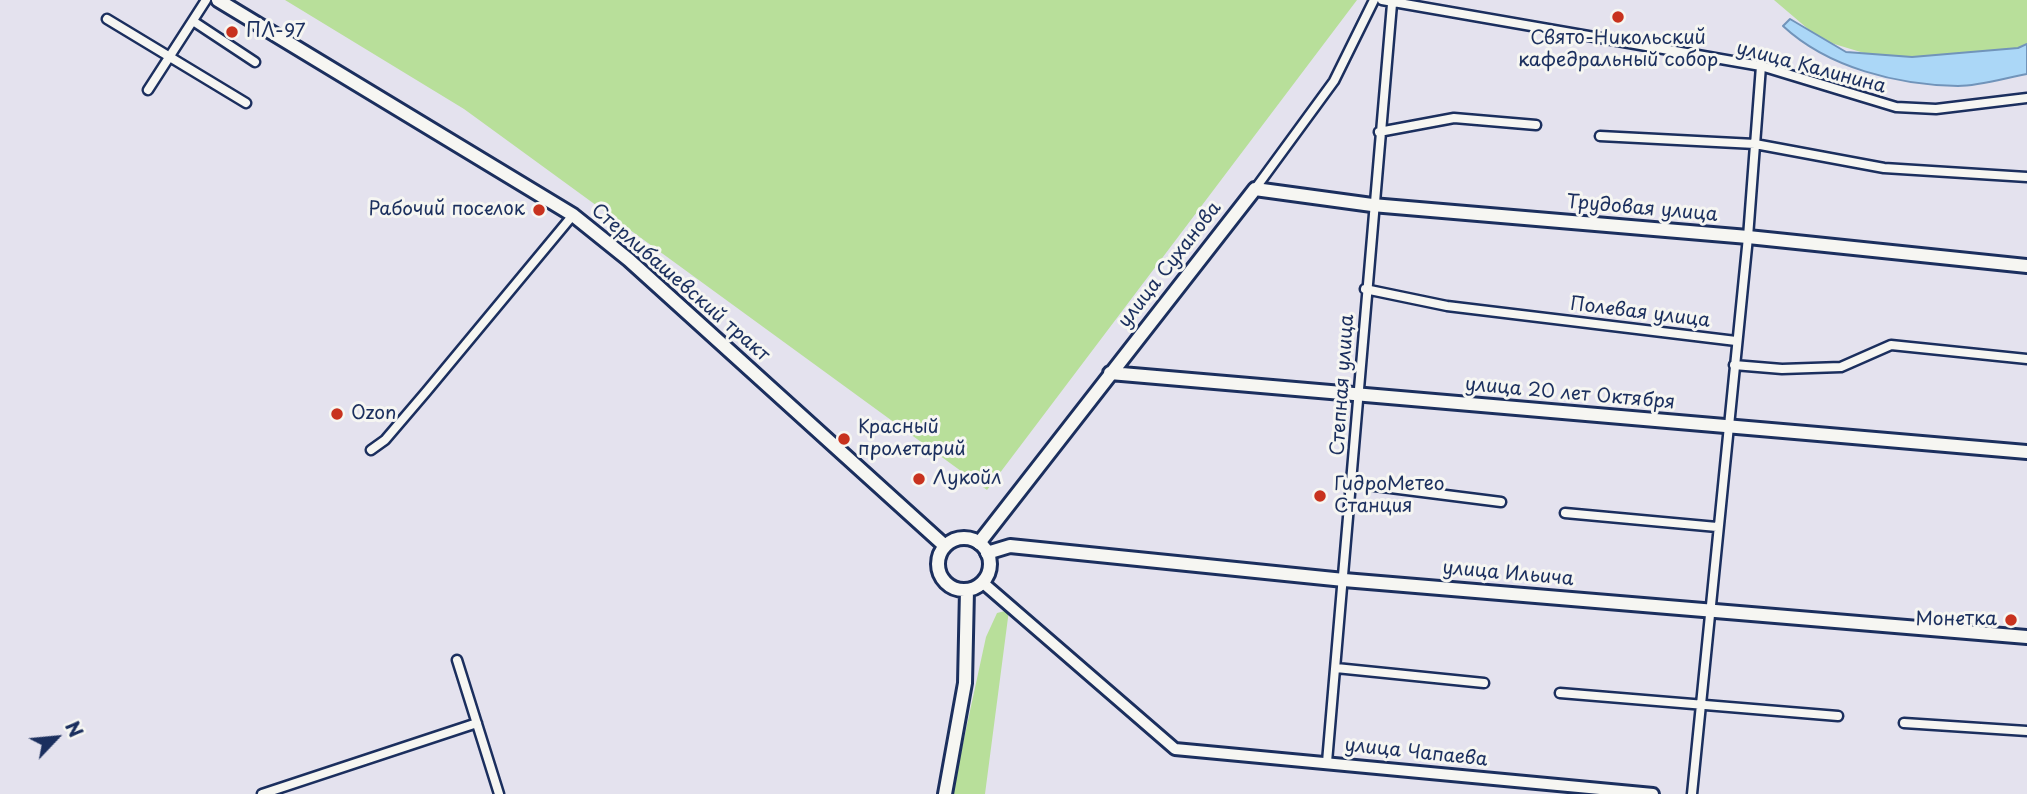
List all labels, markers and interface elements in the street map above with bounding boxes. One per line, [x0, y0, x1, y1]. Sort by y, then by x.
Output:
marker: Свято-Никольский кафедральный собор [1610, 9, 1626, 25]
place label: ПЛ-97 [246, 21, 305, 43]
marker: ПЛ-97 [224, 24, 240, 40]
place label: Свято-Никольский кафедральный собор [1518, 28, 1718, 72]
street label: улица Калинина [1734, 37, 1888, 99]
street label: Трудовая улица [1565, 191, 1719, 227]
street label: улица Суханова [1114, 197, 1226, 333]
place label: Рабочий поселок [369, 199, 525, 221]
street label: Стерлибашевский тракт [586, 199, 774, 367]
marker: Рабочий поселок [531, 202, 547, 218]
street label: Полевая улица [1569, 293, 1711, 333]
street label: Степная улица [1327, 314, 1359, 456]
street label: улица 20 лет Октября [1464, 373, 1676, 415]
place label: Ozon [351, 403, 396, 425]
marker: Ozon [329, 406, 345, 422]
place label: Красный пролетарий [858, 417, 966, 461]
marker: Красный пролетарий [836, 431, 852, 447]
place label: Лукойл [933, 468, 1001, 490]
marker: Лукойл [911, 471, 927, 487]
place label: ГидроМетео Станция [1334, 474, 1445, 518]
marker: ГидроМетео Станция [1312, 488, 1328, 504]
street label: улица Ильича [1441, 557, 1575, 591]
place label: Монетка [1916, 609, 1997, 631]
marker: Монетка [2003, 612, 2019, 628]
north arrow [21, 703, 91, 773]
text: N [59, 716, 91, 742]
street label: улица Чапаева [1343, 734, 1489, 772]

